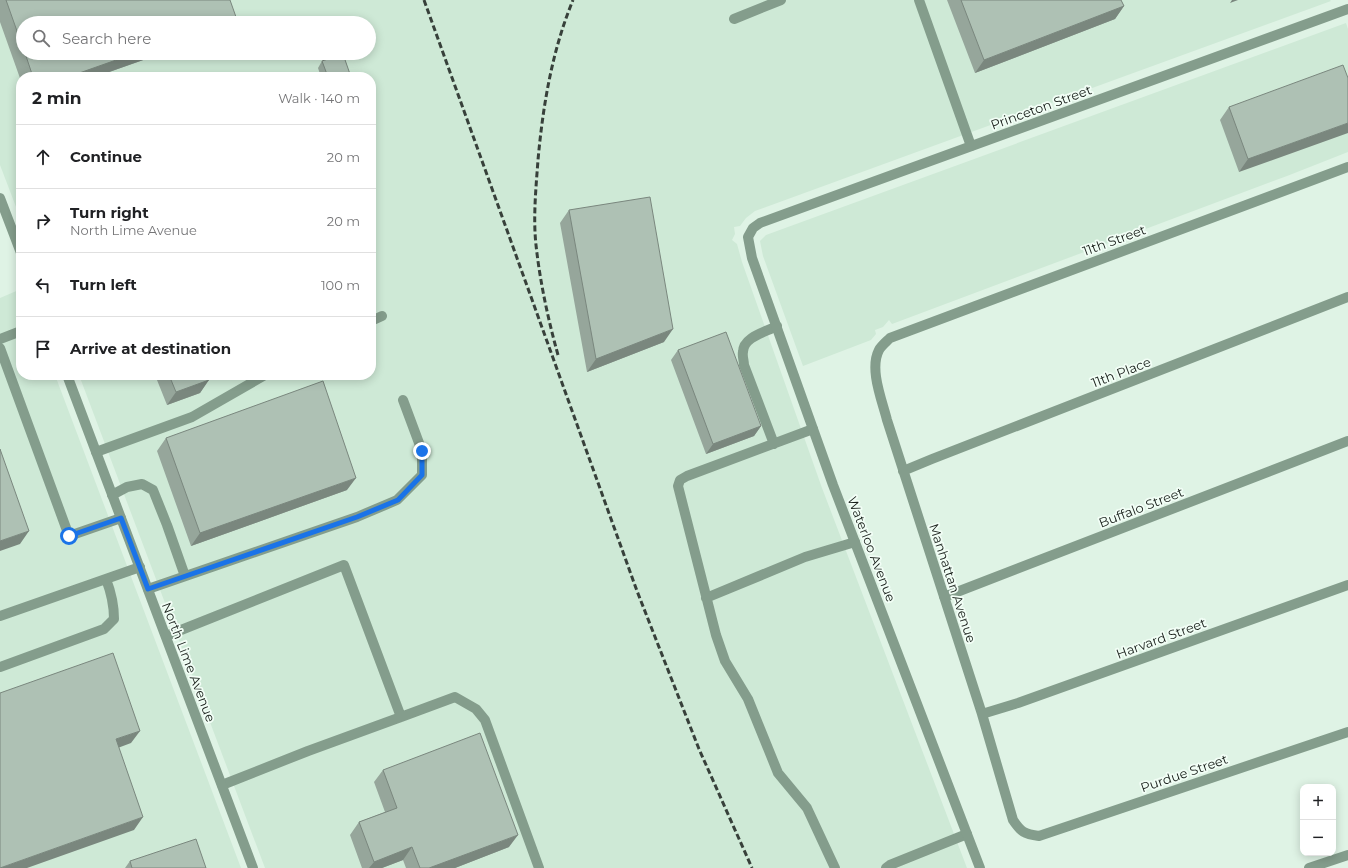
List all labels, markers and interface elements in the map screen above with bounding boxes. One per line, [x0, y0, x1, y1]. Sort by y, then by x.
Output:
search box [16, 16, 376, 60]
icon: search [30, 27, 52, 49]
text: Search here [62, 29, 151, 48]
street label: Princeton Street [988, 81, 1094, 133]
text: 2 min [32, 88, 82, 108]
text: Walk · 140 m [278, 90, 360, 106]
icon: ahead [32, 146, 54, 168]
text: Continue [70, 147, 142, 166]
text: 20 m [327, 149, 360, 165]
text: Turn right [70, 203, 149, 222]
icon: right [32, 210, 54, 232]
text: 20 m [327, 213, 360, 229]
street label: 11th Street [1080, 221, 1148, 259]
text: North Lime Avenue [70, 222, 197, 238]
icon: left [32, 274, 54, 296]
text: Turn left [70, 275, 137, 294]
text: 100 m [321, 277, 360, 293]
icon: arrive [32, 338, 54, 360]
text: Arrive at destination [70, 339, 231, 358]
street label: 11th Place [1089, 353, 1153, 391]
route end [413, 442, 431, 460]
street label: Buffalo Street [1096, 484, 1186, 530]
street label: Waterloo Avenue [845, 494, 900, 604]
street label: Manhattan Avenue [926, 521, 980, 645]
route start [60, 527, 78, 545]
street label: North Lime Avenue [159, 600, 219, 724]
street label: Harvard Street [1114, 614, 1208, 662]
street label: Purdue Street [1138, 751, 1230, 795]
map controls [1300, 784, 1336, 856]
button: + [1300, 784, 1336, 820]
button: − [1300, 820, 1336, 856]

